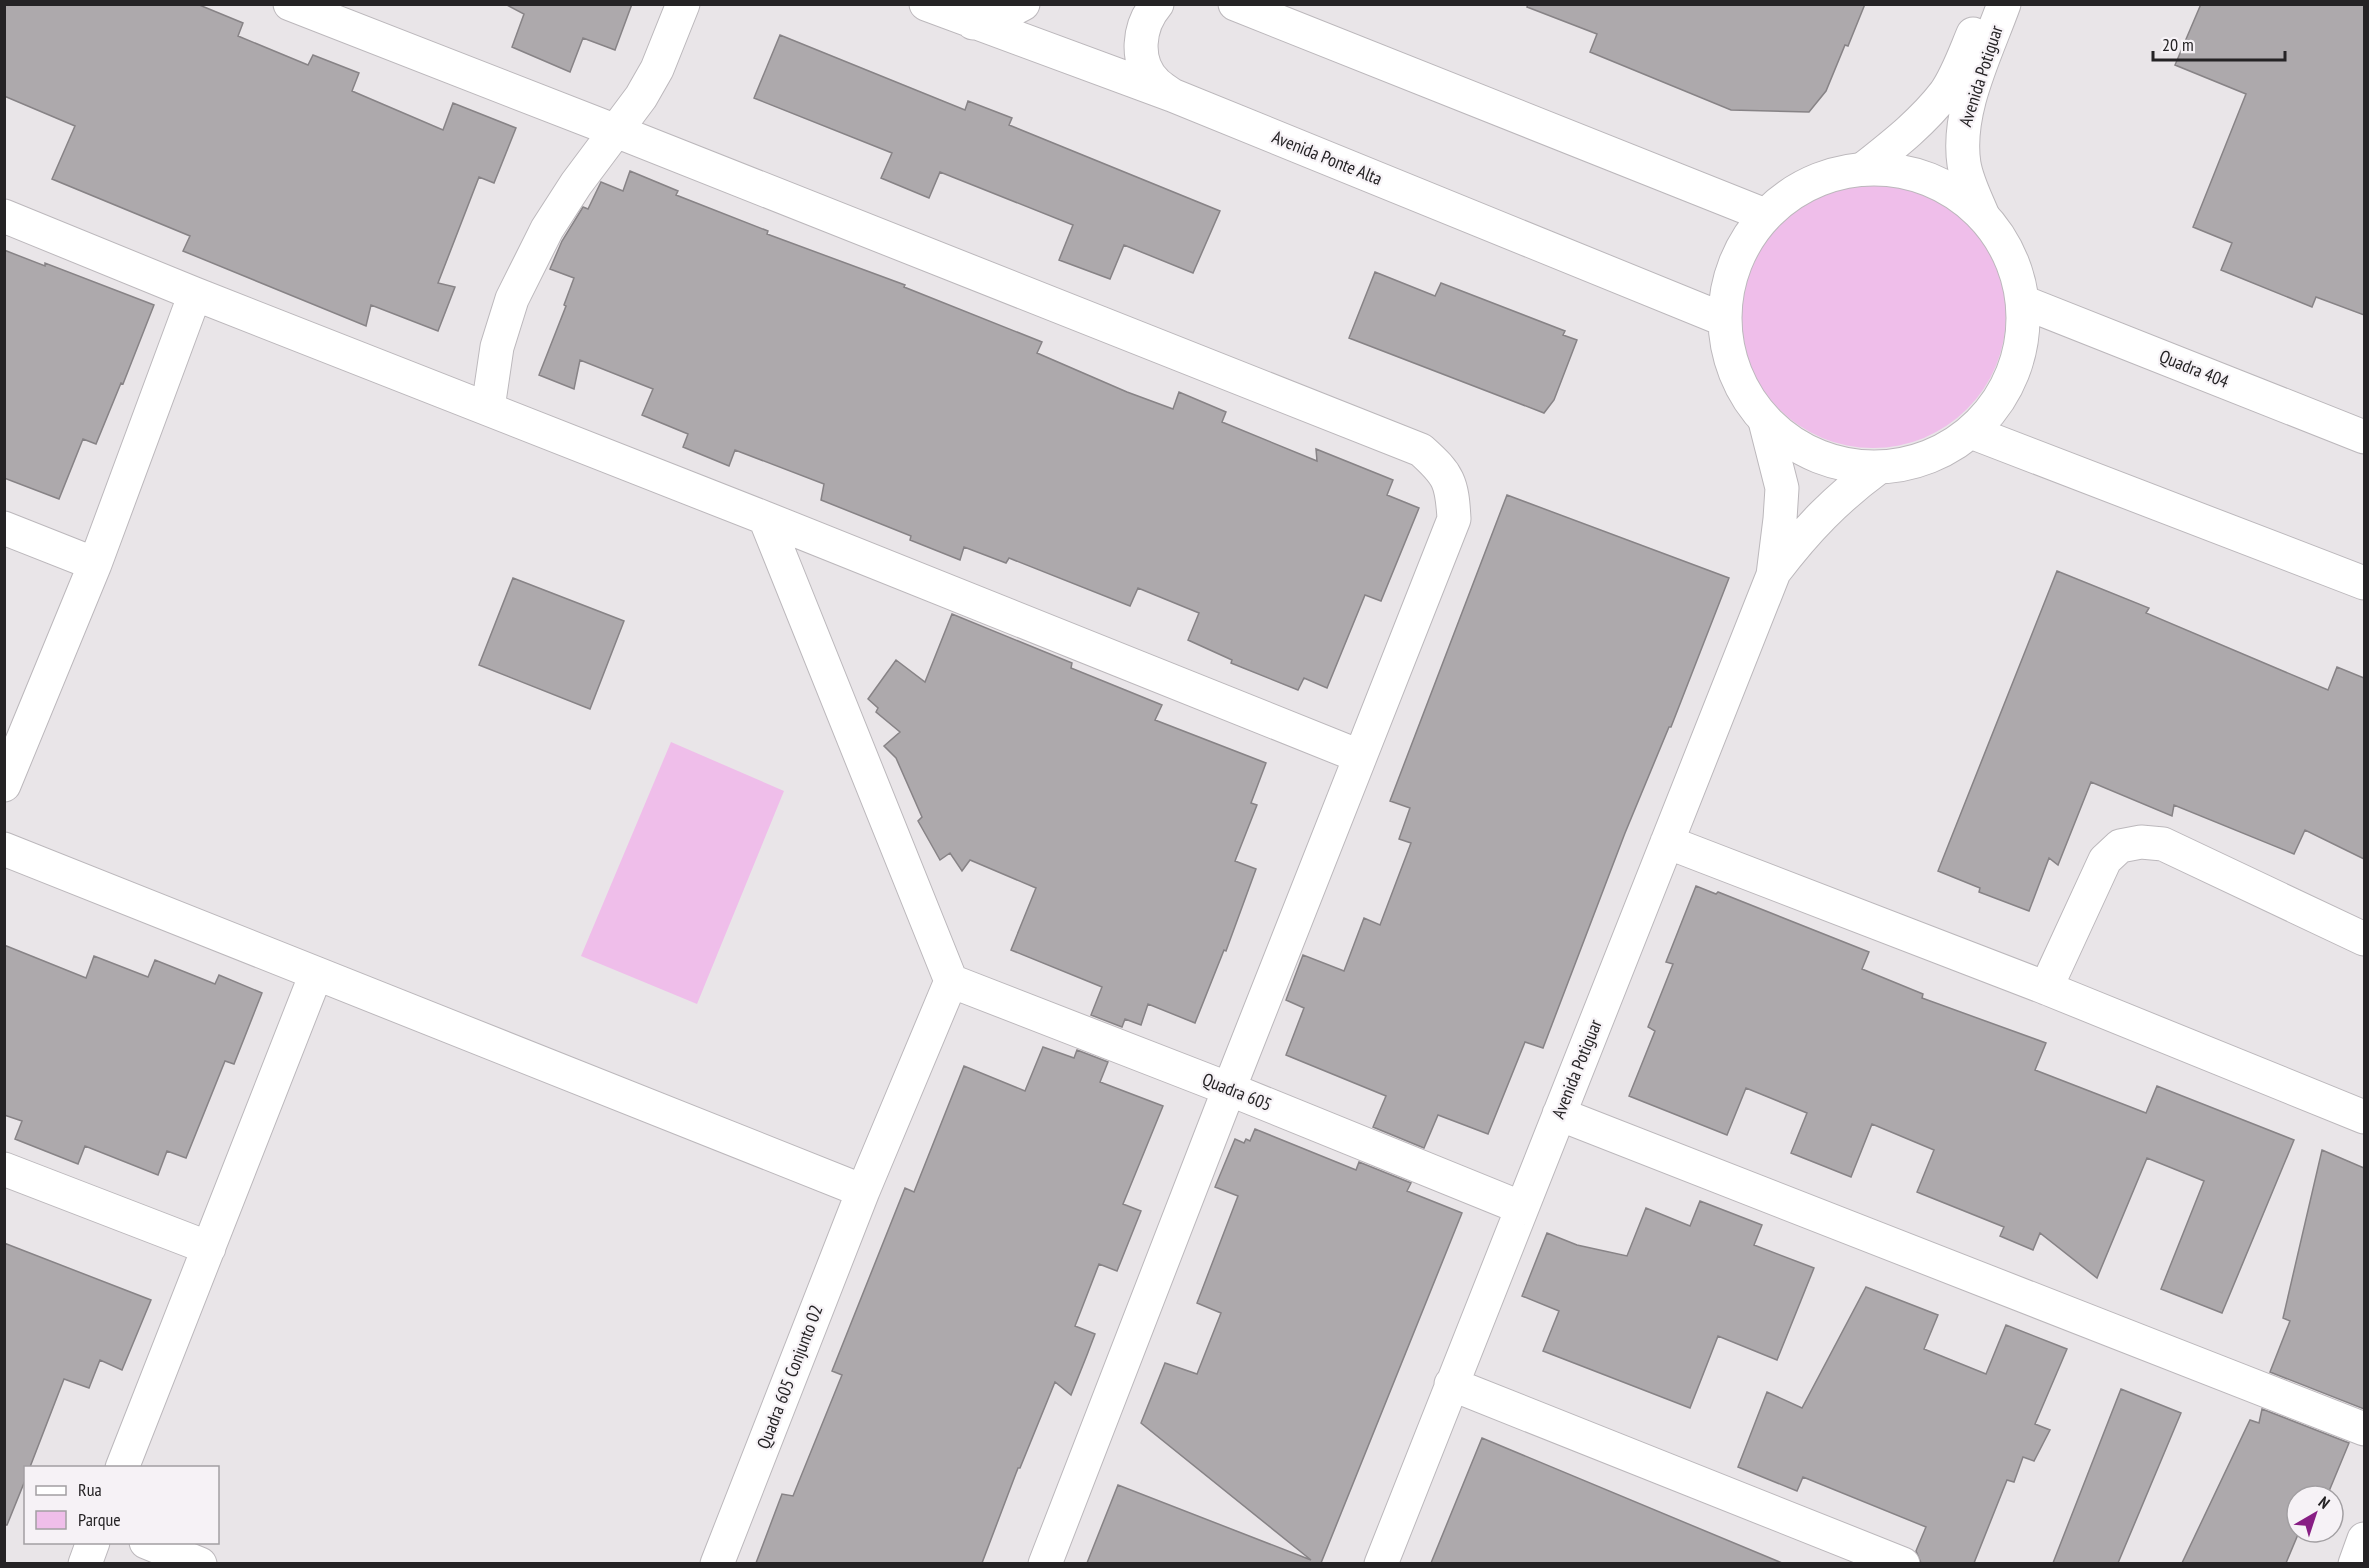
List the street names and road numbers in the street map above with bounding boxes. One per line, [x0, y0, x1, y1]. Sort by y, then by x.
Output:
street label: Avenida Potiguar [1953, 22, 2008, 129]
street label: Avenida Ponte Alta [1269, 125, 1386, 190]
street label: Quadra 404 [2156, 344, 2232, 393]
street label: Avenida Potiguar [1546, 1016, 1607, 1122]
street label: Quadra 605 [1199, 1067, 1275, 1116]
street label: Quadra 605 Conjunto 02 [751, 1302, 828, 1452]

